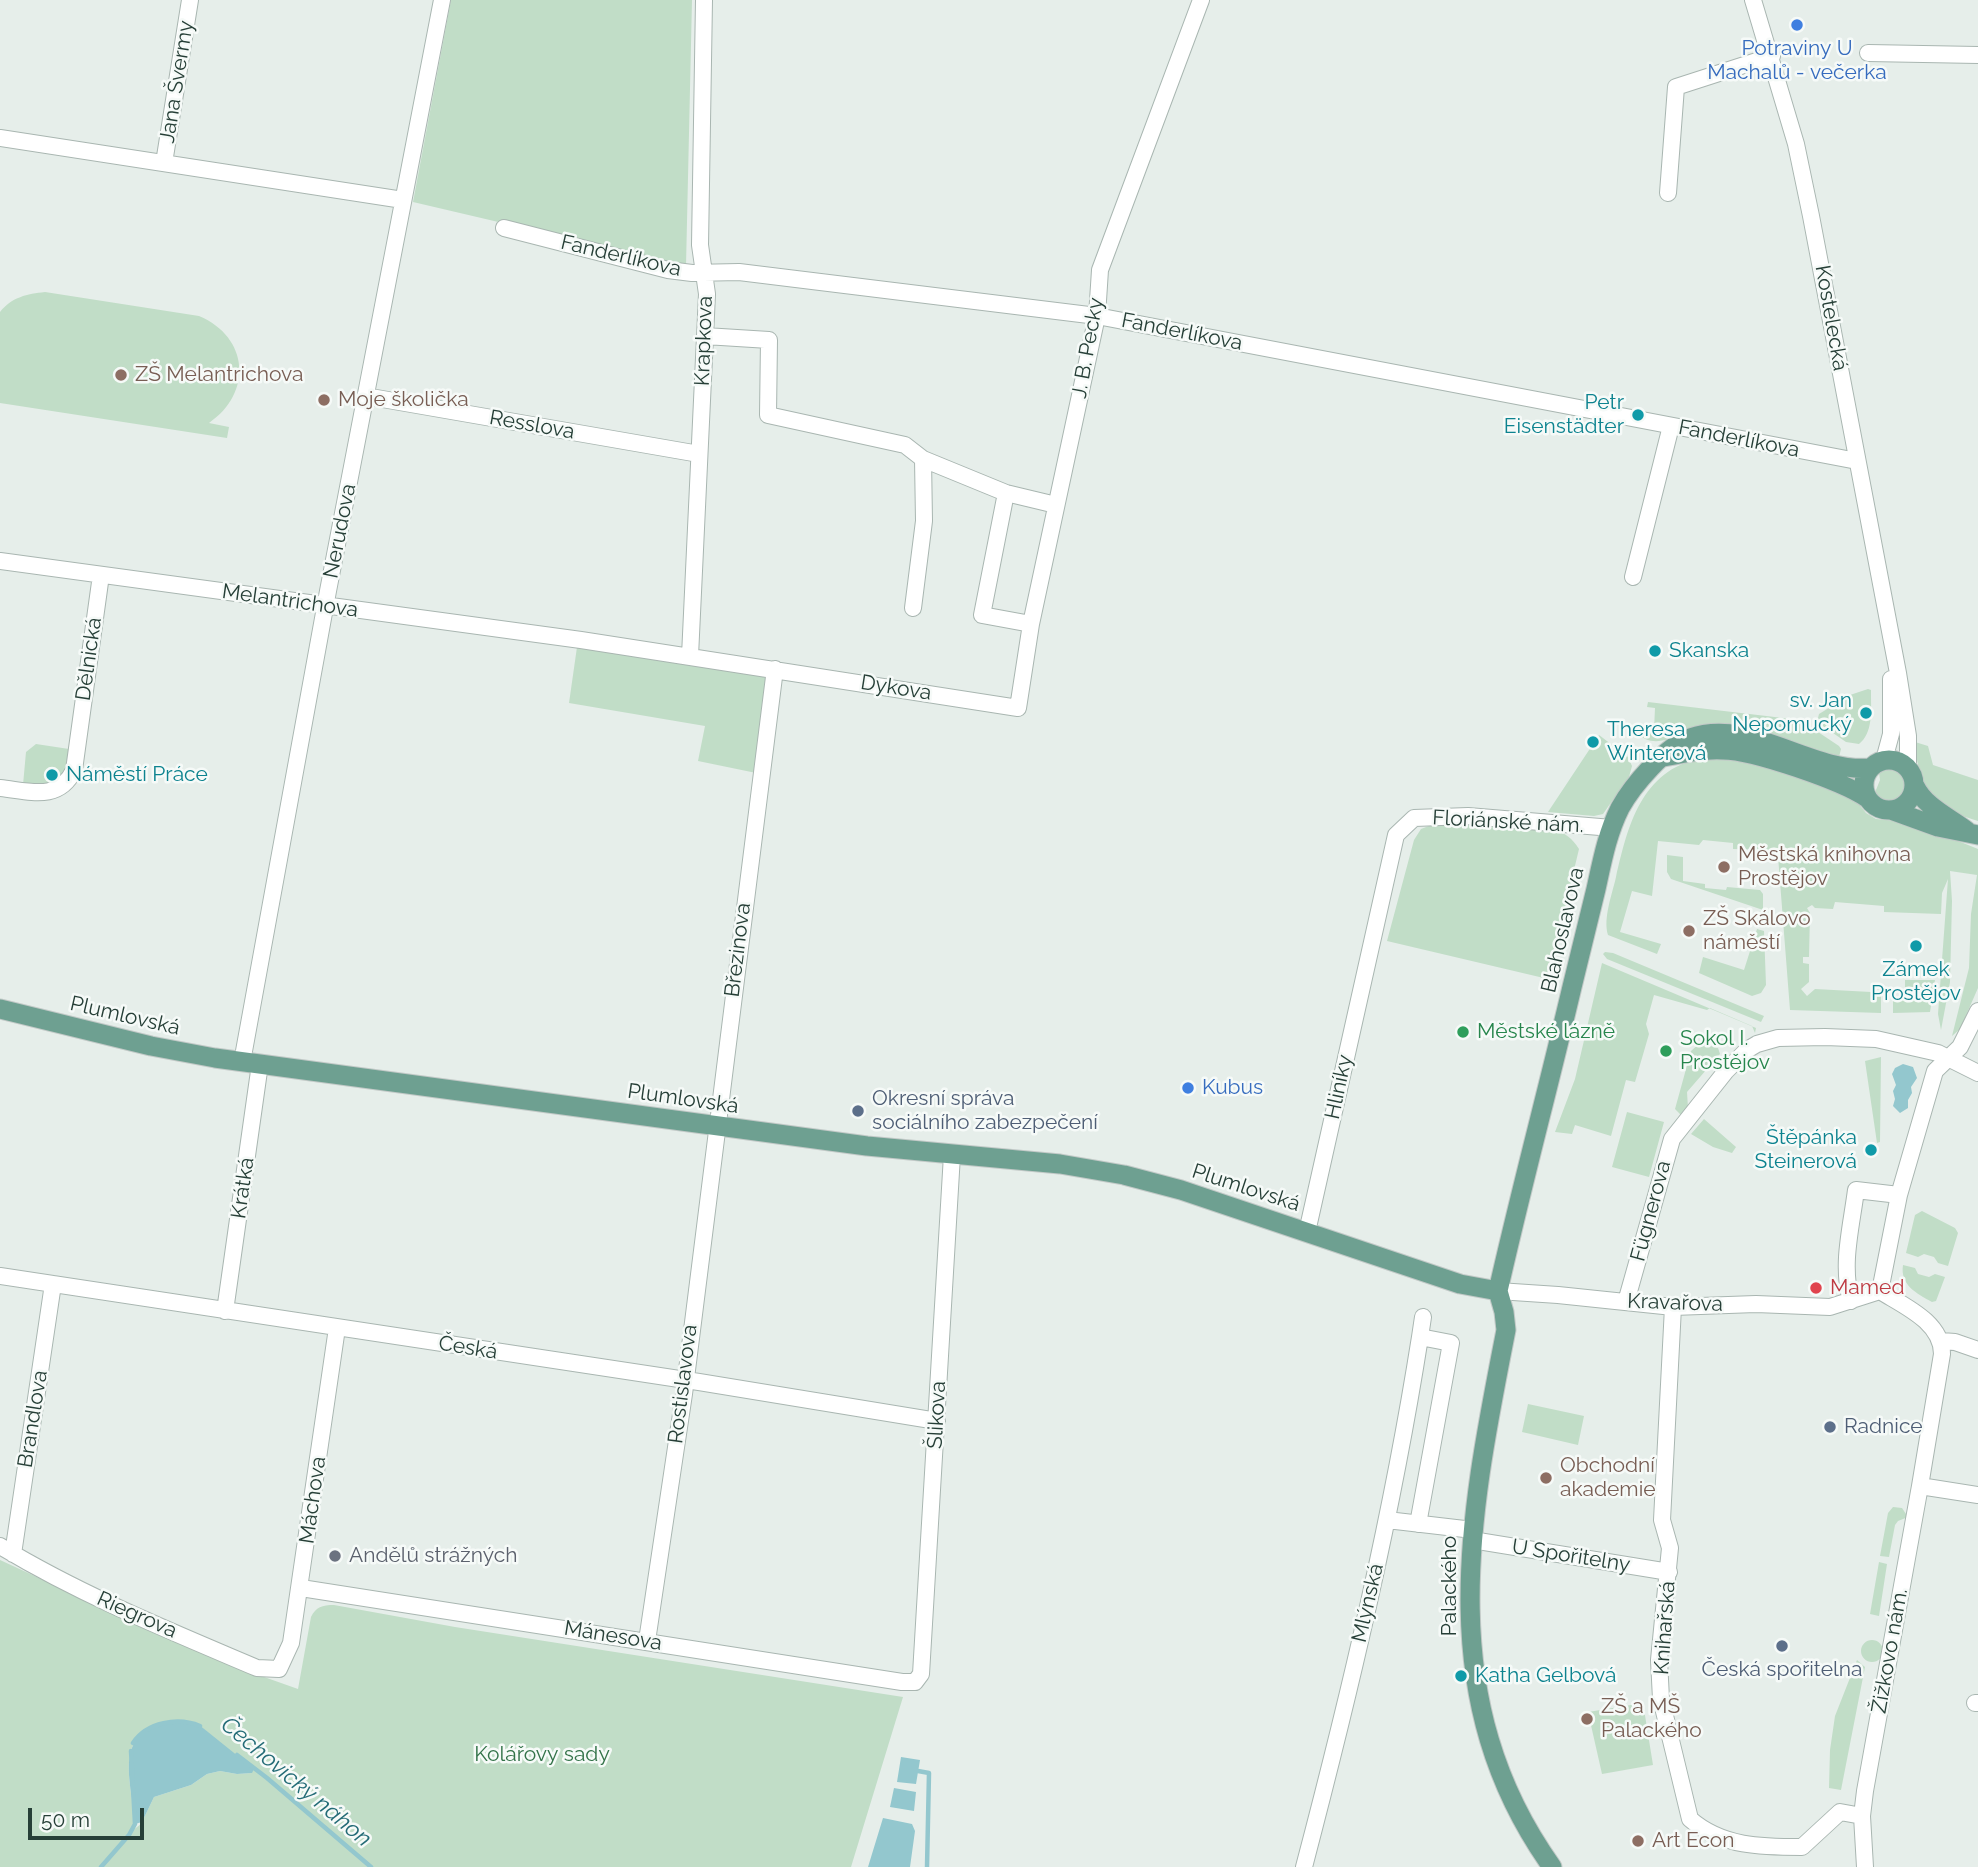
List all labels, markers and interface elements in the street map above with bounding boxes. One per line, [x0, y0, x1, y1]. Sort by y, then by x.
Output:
marker: Potraviny U Machalů - večerka [1789, 17, 1805, 33]
street label: Jana Švermy [155, 19, 199, 145]
place label: Potraviny U Machalů - večerka [1707, 36, 1887, 86]
street label: Fanderlíkova [558, 230, 684, 282]
street label: Kostelecká [1809, 263, 1853, 373]
street label: Krapkova [690, 295, 718, 387]
street label: J. B. Pecky [1067, 296, 1109, 400]
street label: Fanderlíkova [1119, 308, 1245, 356]
place label: ZŠ Melantrichova [135, 362, 303, 388]
marker: ZŠ Melantrichova [113, 367, 129, 383]
place label: Moje školička [338, 387, 469, 413]
place label: Petr Eisenstädter [1504, 390, 1624, 440]
marker: Moje školička [316, 392, 332, 408]
street label: Resslova [487, 405, 577, 445]
marker: Petr Eisenstädter [1630, 407, 1646, 423]
street label: Fanderlíkova [1676, 415, 1802, 463]
street label: Nerudova [318, 482, 362, 580]
street label: Melantrichova [220, 579, 360, 623]
street label: Dělnická [71, 616, 107, 702]
place label: Skanska [1669, 638, 1749, 664]
marker: Skanska [1647, 643, 1663, 659]
street label: Dykova [859, 670, 933, 706]
place label: sv. Jan Nepomucký [1732, 688, 1852, 738]
marker: sv. Jan Nepomucký [1858, 705, 1874, 721]
place label: Theresa Winterová [1607, 717, 1706, 767]
marker: Theresa Winterová [1585, 734, 1601, 750]
place label: Náměstí Práce [66, 762, 208, 788]
marker: Náměstí Práce [44, 767, 60, 783]
street label: Floriánské nám. [1432, 805, 1584, 839]
place label: Městská knihovna Prostějov [1738, 842, 1911, 892]
marker: Městská knihovna Prostějov [1716, 859, 1732, 875]
street label: Blahoslavova [1536, 865, 1590, 995]
street label: Březinova [720, 901, 756, 999]
place label: ZŠ Skálovo náměstí [1703, 906, 1811, 956]
marker: ZŠ Skálovo náměstí [1681, 923, 1697, 939]
marker: Zámek Prostějov [1908, 938, 1924, 954]
place label: Zámek Prostějov [1871, 957, 1961, 1007]
street label: Plumlovská [68, 991, 182, 1041]
place label: Městské lázně [1477, 1019, 1615, 1045]
marker: Městské lázně [1455, 1024, 1471, 1040]
place label: Sokol I. Prostějov [1680, 1026, 1770, 1076]
marker: Sokol I. Prostějov [1658, 1043, 1674, 1059]
street label: Hliníky [1320, 1053, 1358, 1121]
place label: Kubus [1202, 1075, 1263, 1101]
street label: Plumlovská [626, 1079, 740, 1119]
marker: Kubus [1180, 1080, 1196, 1096]
place label: Okresní správa sociálního zabezpečení [872, 1086, 1098, 1136]
marker: Okresní správa sociálního zabezpečení [850, 1103, 866, 1119]
place label: Štěpánka Steinerová [1755, 1125, 1857, 1175]
marker: Štěpánka Steinerová [1863, 1142, 1879, 1158]
street label: Krátká [226, 1156, 260, 1220]
street label: Fügnerova [1625, 1158, 1677, 1264]
street label: Plumlovská [1189, 1159, 1303, 1217]
place label: Mamed [1830, 1275, 1904, 1301]
marker: Mamed [1808, 1280, 1824, 1296]
street label: Kravařova [1627, 1289, 1723, 1317]
street label: Rostislavova [663, 1323, 703, 1445]
street label: Česká [437, 1331, 499, 1365]
street label: Brandlova [13, 1369, 53, 1469]
street label: Šlikova [923, 1380, 951, 1450]
place label: Radnice [1844, 1414, 1923, 1440]
marker: Radnice [1822, 1419, 1838, 1435]
place label: Obchodní akademie [1560, 1453, 1656, 1503]
street label: Máchova [294, 1455, 332, 1545]
marker: Obchodní akademie [1538, 1470, 1554, 1486]
street label: U Spořitelny [1510, 1534, 1632, 1578]
street label: Palackého [1437, 1536, 1463, 1636]
place label: Andělů strážných [349, 1543, 517, 1569]
marker: Andělů strážných [327, 1548, 343, 1564]
street label: Mlýnská [1347, 1561, 1389, 1645]
street label: Knihařská [1649, 1580, 1681, 1676]
street label: Riegrova [93, 1586, 181, 1644]
street label: Žižkovo nám. [1867, 1587, 1913, 1715]
street label: Mánesova [562, 1616, 664, 1656]
marker: Česká spořitelna [1774, 1638, 1790, 1654]
place label: Česká spořitelna [1702, 1657, 1862, 1683]
place label: Katha Gelbová [1475, 1663, 1616, 1689]
marker: Katha Gelbová [1453, 1668, 1469, 1684]
place label: ZŠ a MŠ Palackého [1601, 1694, 1702, 1744]
water label: Čechovický náhon [215, 1711, 377, 1853]
marker: ZŠ a MŠ Palackého [1579, 1711, 1595, 1727]
park label: Kolářovy sady [474, 1742, 610, 1768]
scale bar [32, 1794, 147, 1838]
text: 50 m [41, 1807, 90, 1832]
place label: Art Econ [1652, 1828, 1735, 1854]
marker: Art Econ [1630, 1833, 1646, 1849]

